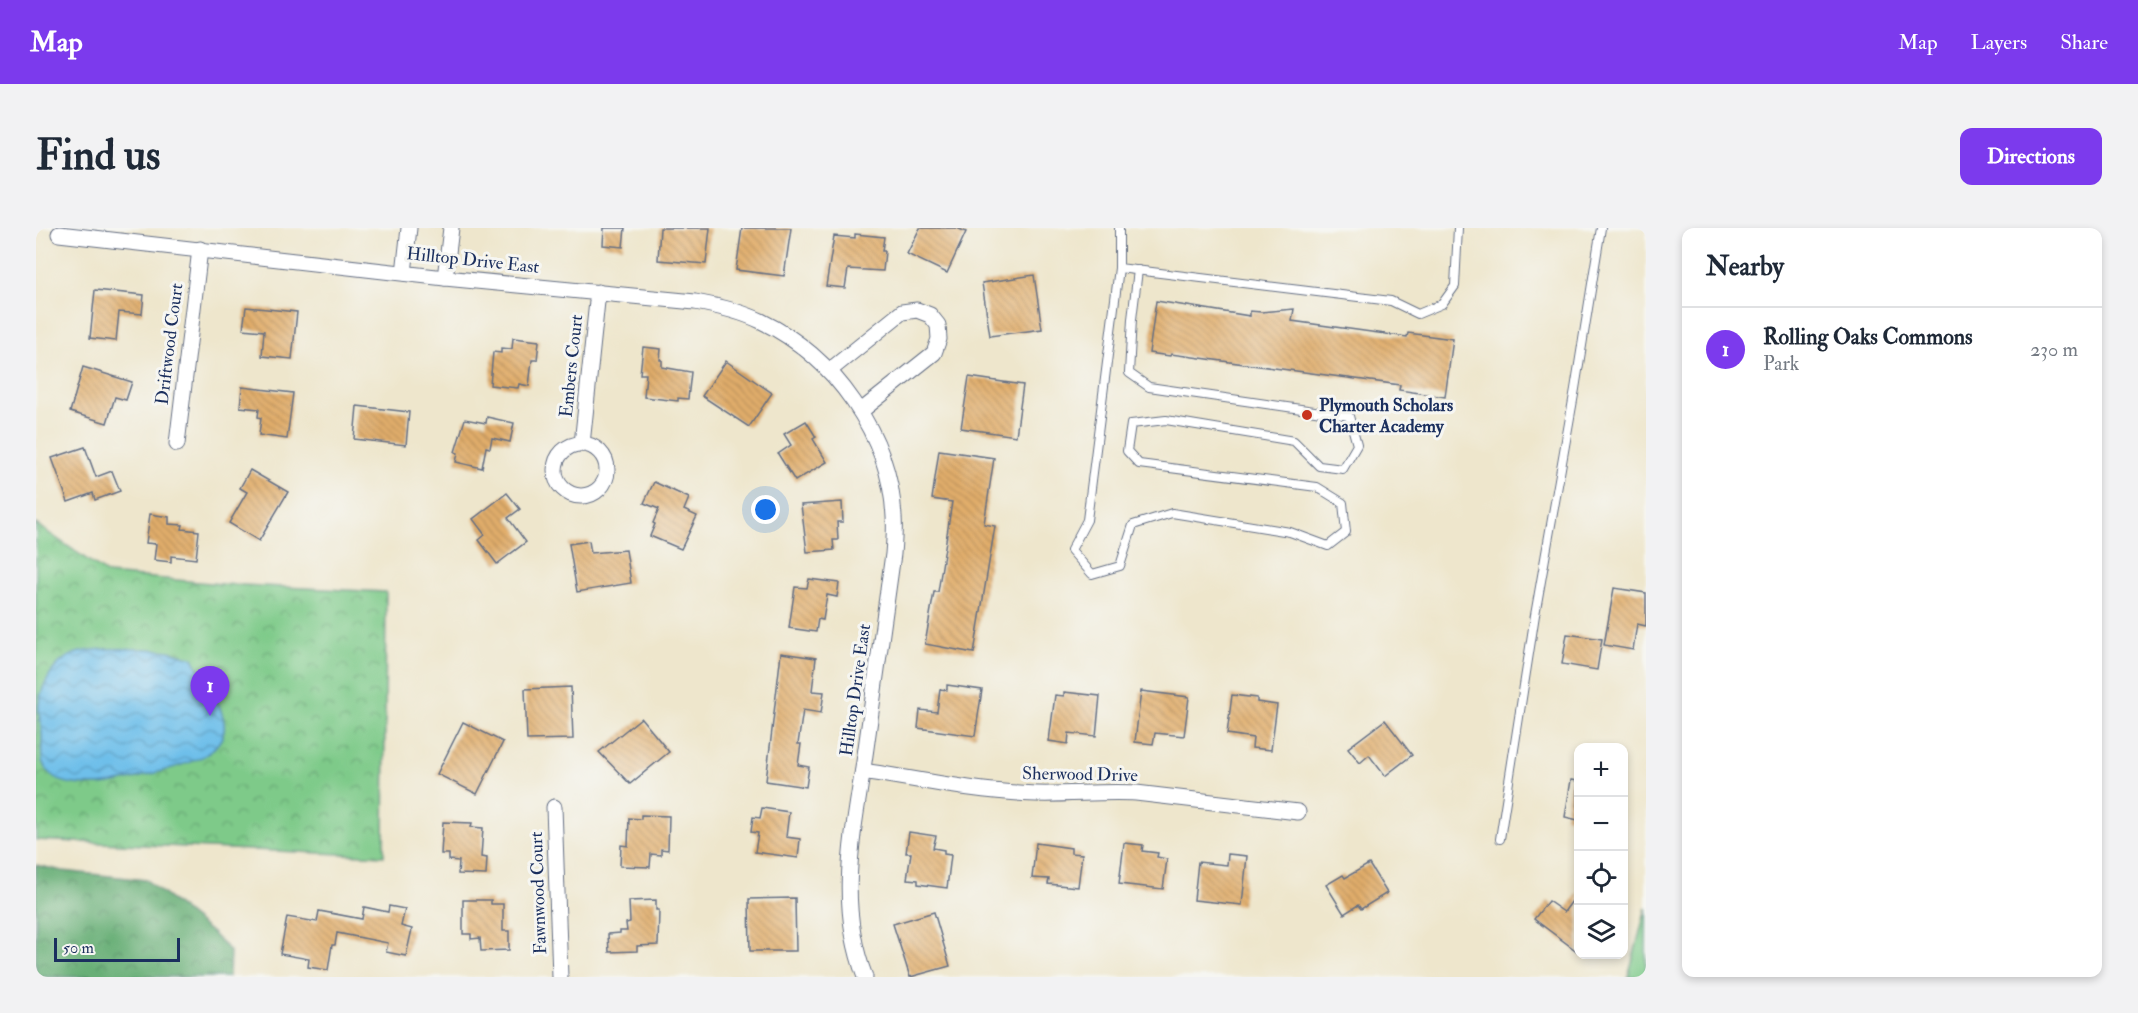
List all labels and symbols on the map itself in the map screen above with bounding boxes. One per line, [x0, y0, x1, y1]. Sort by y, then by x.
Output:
street label: Hilltop Drive East [405, 242, 541, 279]
street label: Driftwood Court [151, 282, 188, 406]
street label: Embers Court [555, 313, 588, 419]
place label: Plymouth Scholars Charter Academy [1319, 394, 1453, 438]
marker: Plymouth Scholars Charter Academy [1300, 408, 1314, 422]
your location [751, 495, 780, 524]
street label: Hilltop Drive East [835, 622, 876, 758]
pin: 1 [190, 666, 230, 716]
street label: Sherwood Drive [1022, 762, 1139, 787]
street label: Fawnwood Court [525, 831, 552, 955]
scale bar [54, 935, 180, 962]

